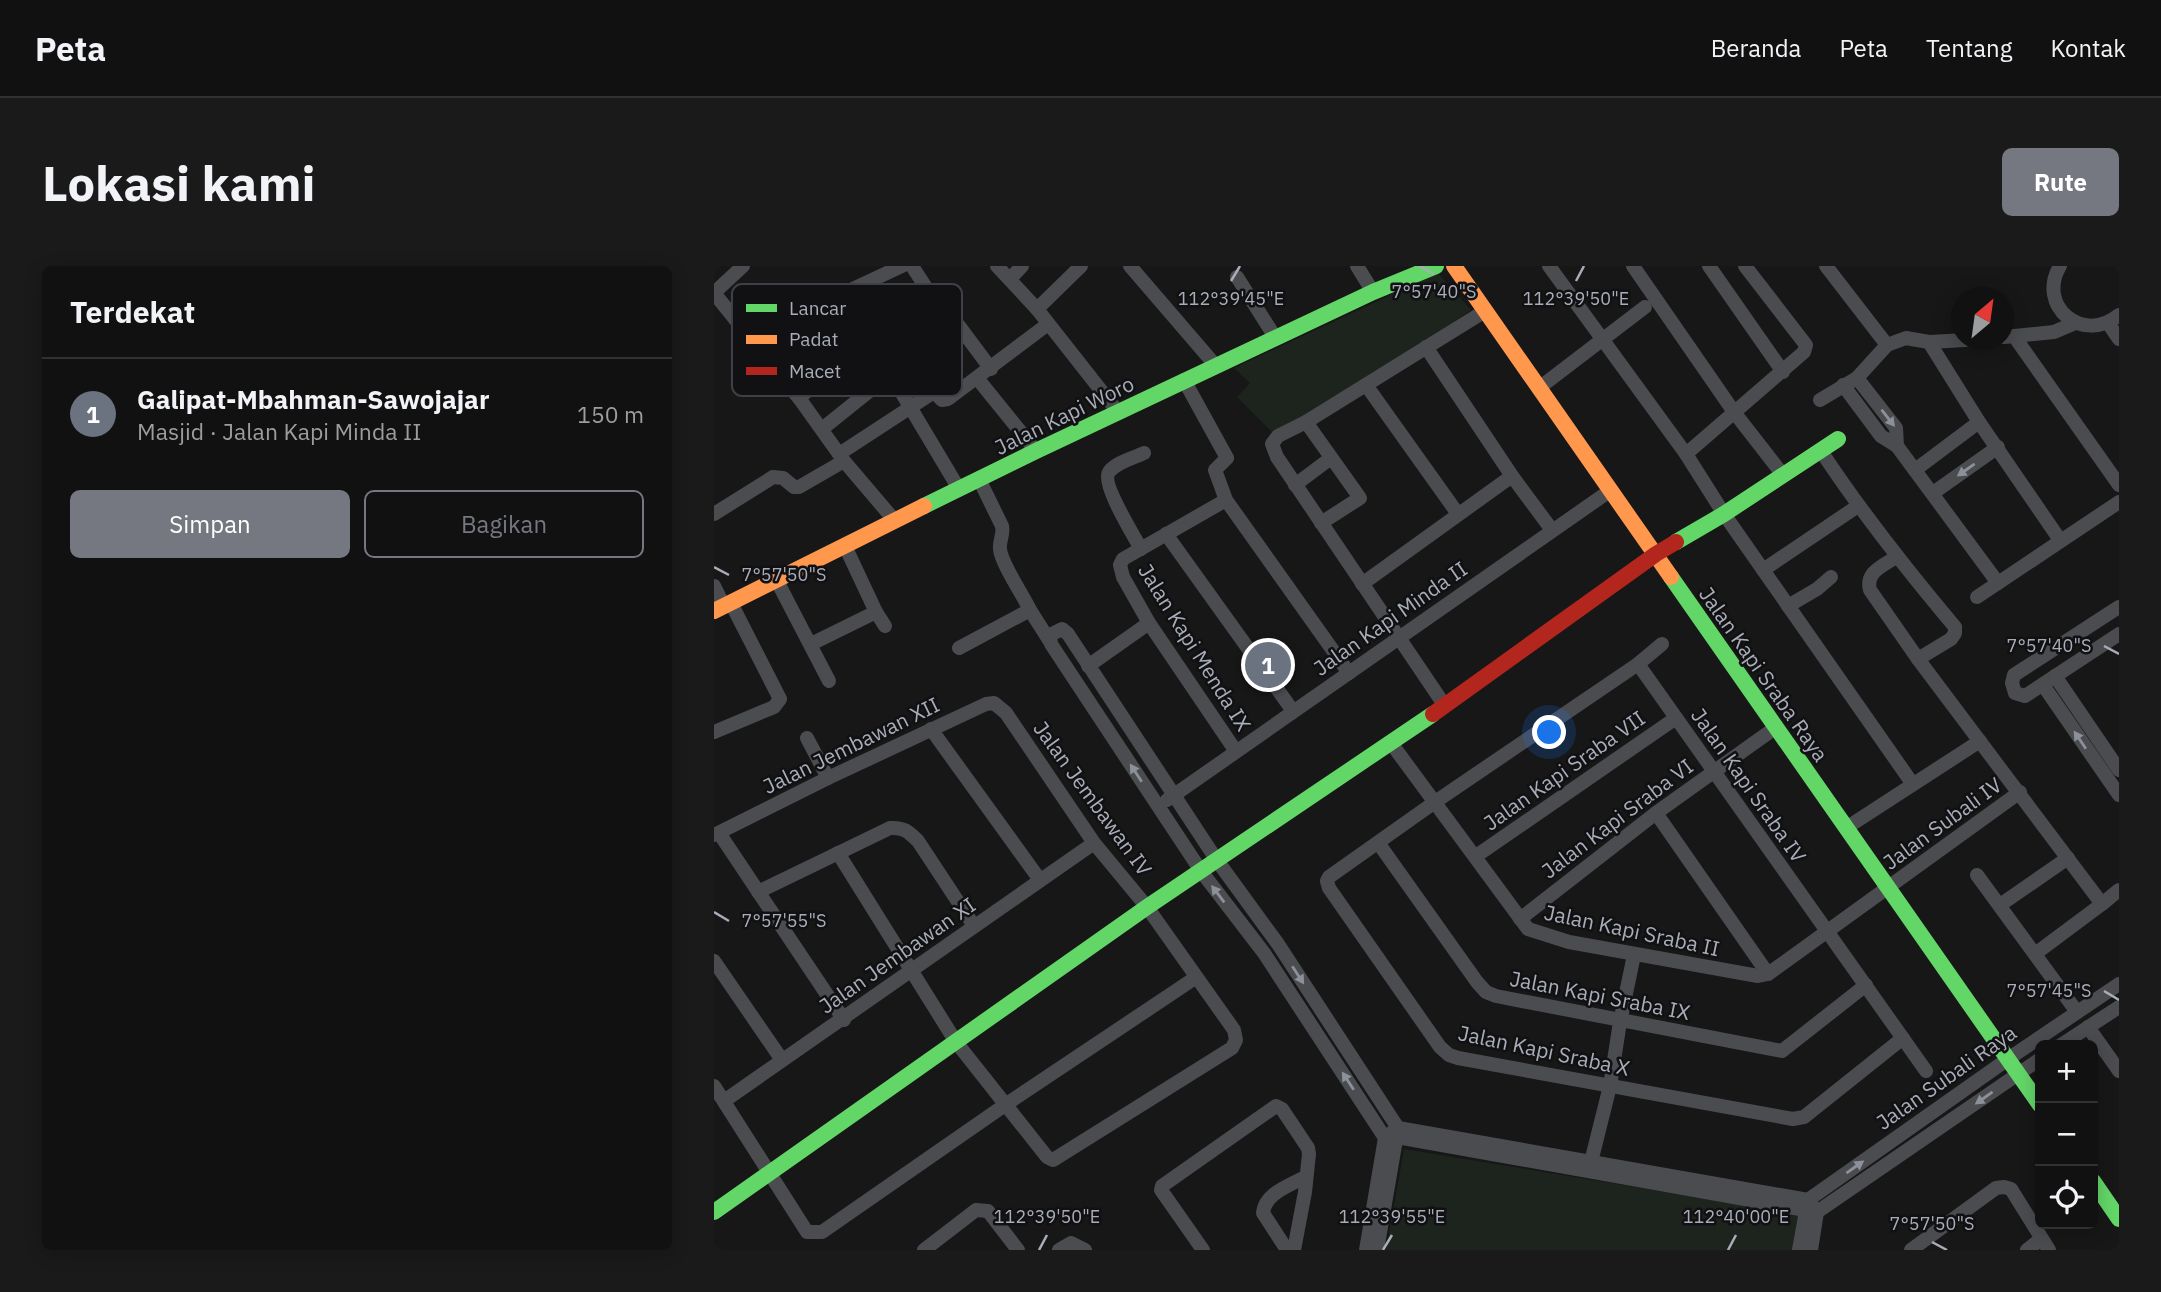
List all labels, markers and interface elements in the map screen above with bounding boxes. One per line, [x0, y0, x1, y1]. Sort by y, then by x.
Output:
text: Peta [35, 27, 106, 70]
text: Beranda [1711, 32, 1801, 64]
text: Peta [1839, 32, 1888, 64]
text: Tentang [1926, 32, 2012, 64]
text: Kontak [2050, 32, 2126, 64]
button: Rute [2002, 148, 2119, 216]
text: Lokasi kami [42, 151, 316, 214]
text: 7°57'40"S [1392, 280, 1476, 303]
legend [732, 284, 962, 396]
text: 112°39'45"E [1178, 287, 1284, 310]
text: 112°39'50"E [1523, 287, 1629, 310]
north arrow [1951, 287, 2014, 350]
text: Terdekat [70, 292, 195, 331]
text: Lancar [789, 296, 846, 320]
text: Padat [789, 327, 838, 351]
text: Macet [789, 359, 841, 383]
street label: Jalan Kapi Woro [990, 369, 1138, 461]
text: Galipat-Mbahman-Sawojajar [137, 382, 489, 416]
text: 1 [86, 399, 100, 429]
text: 150 m [577, 399, 644, 429]
one-way arrow [1880, 408, 1895, 426]
text: Masjid · Jalan Kapi Minda II [137, 416, 421, 446]
one-way arrow [1957, 463, 1975, 477]
button: Simpan [70, 490, 350, 558]
button: Bagikan [364, 490, 644, 558]
street label: Jalan Kapi Minda II [1308, 554, 1472, 682]
street label: Jalan Kapi Menda IX [1132, 558, 1258, 736]
text: 7°57'50"S [742, 563, 826, 586]
street label: Jalan Kapi Sraba Raya [1693, 581, 1835, 767]
text: 7°57'40"S [2007, 634, 2091, 657]
pin: 1 [1245, 639, 1291, 691]
street label: Jalan Jembawan XII [758, 690, 944, 800]
street label: Jalan Kapi Sraba IV [1685, 702, 1813, 868]
street label: Jalan Kapi Sraba VII [1478, 705, 1650, 835]
street label: Jalan Jembawan IV [1027, 715, 1159, 881]
your location [1532, 715, 1566, 749]
one-way arrow [2074, 730, 2087, 750]
street label: Jalan Kapi Sraba VI [1536, 753, 1698, 883]
one-way arrow [1130, 763, 1143, 783]
street label: Jalan Subali IV [1877, 770, 2007, 876]
one-way arrow [1211, 885, 1226, 903]
street label: Jalan Jembawan XI [813, 890, 981, 1020]
street label: Jalan Kapi Sraba II [1542, 898, 1722, 962]
text: 7°57'55"S [742, 909, 826, 932]
street label: Jalan Kapi Sraba IX [1508, 964, 1693, 1026]
one-way arrow [1292, 965, 1305, 985]
text: 7°57'45"S [2007, 979, 2091, 1002]
street label: Jalan Kapi Sraba X [1456, 1018, 1632, 1082]
street label: Jalan Subali Raya [1870, 1018, 2022, 1136]
map controls [2035, 1040, 2098, 1229]
button: + [2035, 1040, 2098, 1103]
one-way arrow [1341, 1071, 1354, 1090]
one-way arrow [1975, 1091, 1993, 1105]
button: − [2035, 1103, 2098, 1166]
one-way arrow [1846, 1160, 1864, 1174]
button: locate [2035, 1166, 2098, 1229]
text: 112°39'50"E [994, 1205, 1100, 1228]
text: 112°39'55"E [1339, 1205, 1445, 1228]
text: 112°40'00"E [1683, 1205, 1789, 1228]
text: 7°57'50"S [1890, 1212, 1974, 1235]

